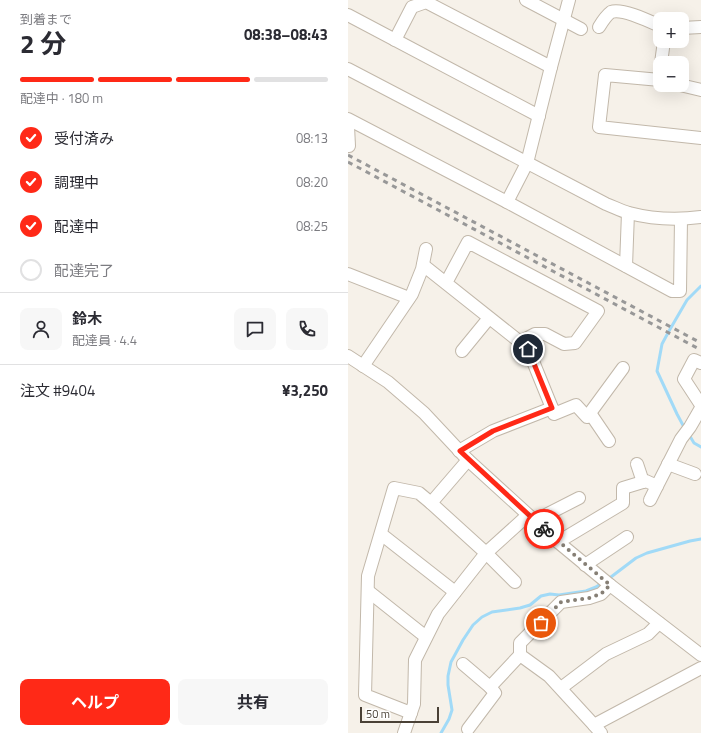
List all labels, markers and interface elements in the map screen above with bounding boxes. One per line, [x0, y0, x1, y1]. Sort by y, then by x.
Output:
text: 到着まで [20, 9, 72, 29]
map controls [653, 12, 689, 92]
button: + [653, 12, 689, 48]
text: 08:38–08:43 [244, 23, 328, 46]
text: 2 分 [20, 24, 66, 63]
button: − [653, 56, 689, 92]
text: 配達中 · 180 m [20, 88, 103, 108]
icon: check [20, 127, 42, 149]
text: 受付済み [54, 127, 114, 150]
text: 08:13 [296, 128, 328, 148]
icon: check [20, 171, 42, 193]
text: 調理中 [54, 171, 99, 194]
text: 08:20 [296, 172, 328, 192]
icon: check [20, 215, 42, 237]
text: 配達中 [54, 215, 99, 238]
text: 08:25 [296, 216, 328, 236]
text: 配達完了 [54, 259, 114, 282]
text: 鈴木 [72, 307, 102, 330]
button: person [20, 308, 62, 350]
button: chat [234, 308, 276, 350]
button: phone [286, 308, 328, 350]
text: 配達員 · 4.4 [72, 330, 137, 350]
pin [511, 332, 545, 366]
icon: home [517, 338, 539, 360]
text: 注文 #9404 [20, 379, 95, 402]
text: ¥3,250 [282, 379, 328, 402]
courier [524, 509, 564, 549]
icon: bike [533, 518, 555, 540]
pin [524, 606, 558, 640]
icon: bag [530, 612, 552, 634]
button: ヘルプ [20, 679, 170, 725]
button: 共有 [178, 679, 328, 725]
scale bar [360, 705, 439, 724]
text: 50 m [366, 706, 390, 722]

